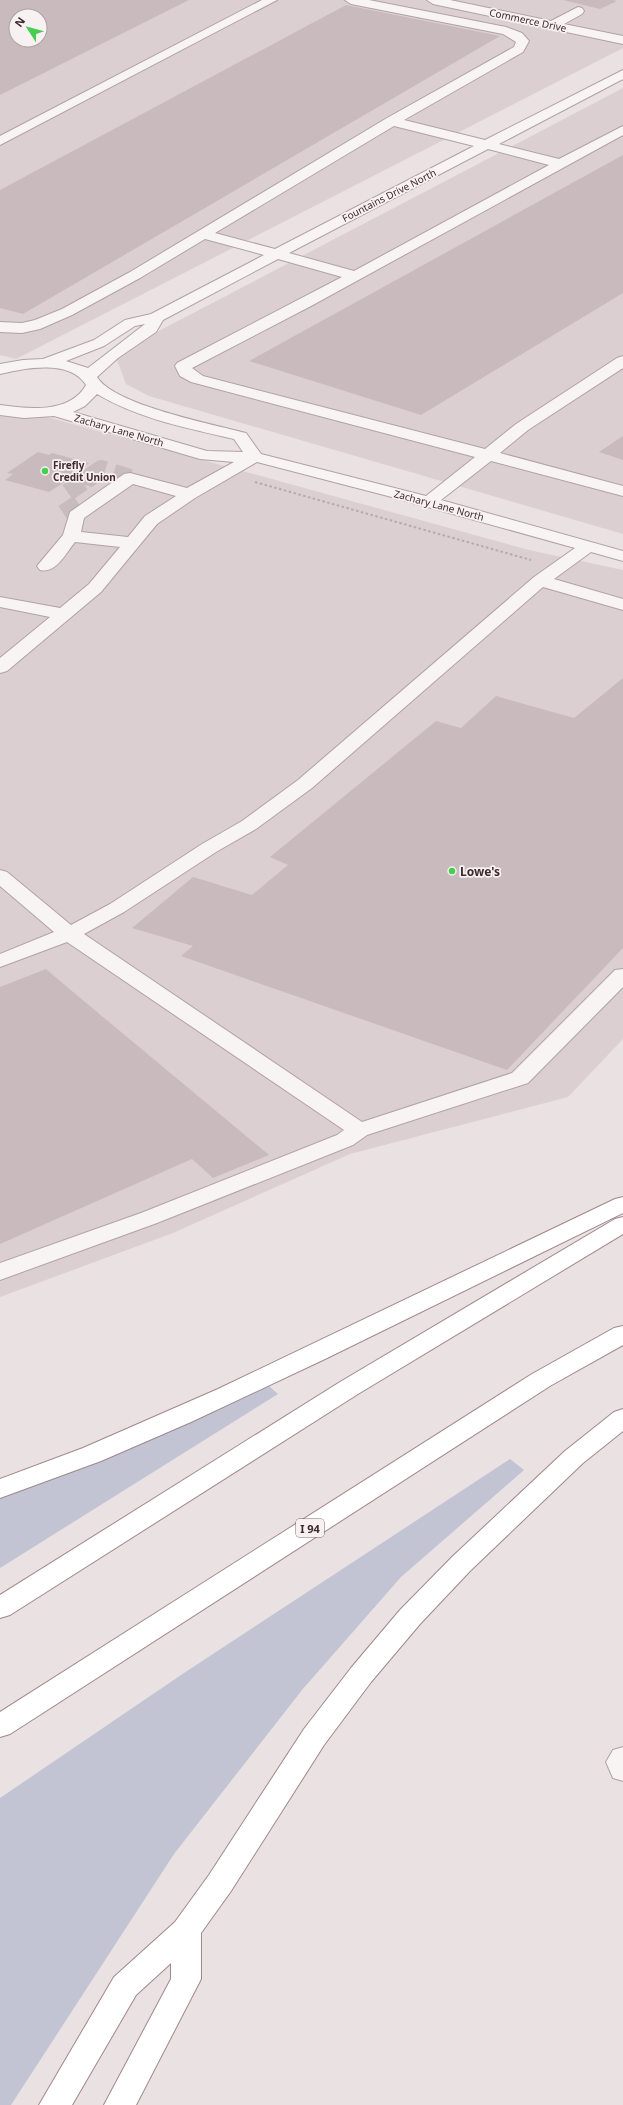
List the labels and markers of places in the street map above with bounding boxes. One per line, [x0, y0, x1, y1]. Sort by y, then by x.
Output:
place label: Firefly Credit Union [53, 458, 116, 484]
marker: Firefly Credit Union [40, 466, 50, 476]
place label: Lowe's [460, 863, 500, 880]
marker: Lowe's [447, 866, 457, 876]

